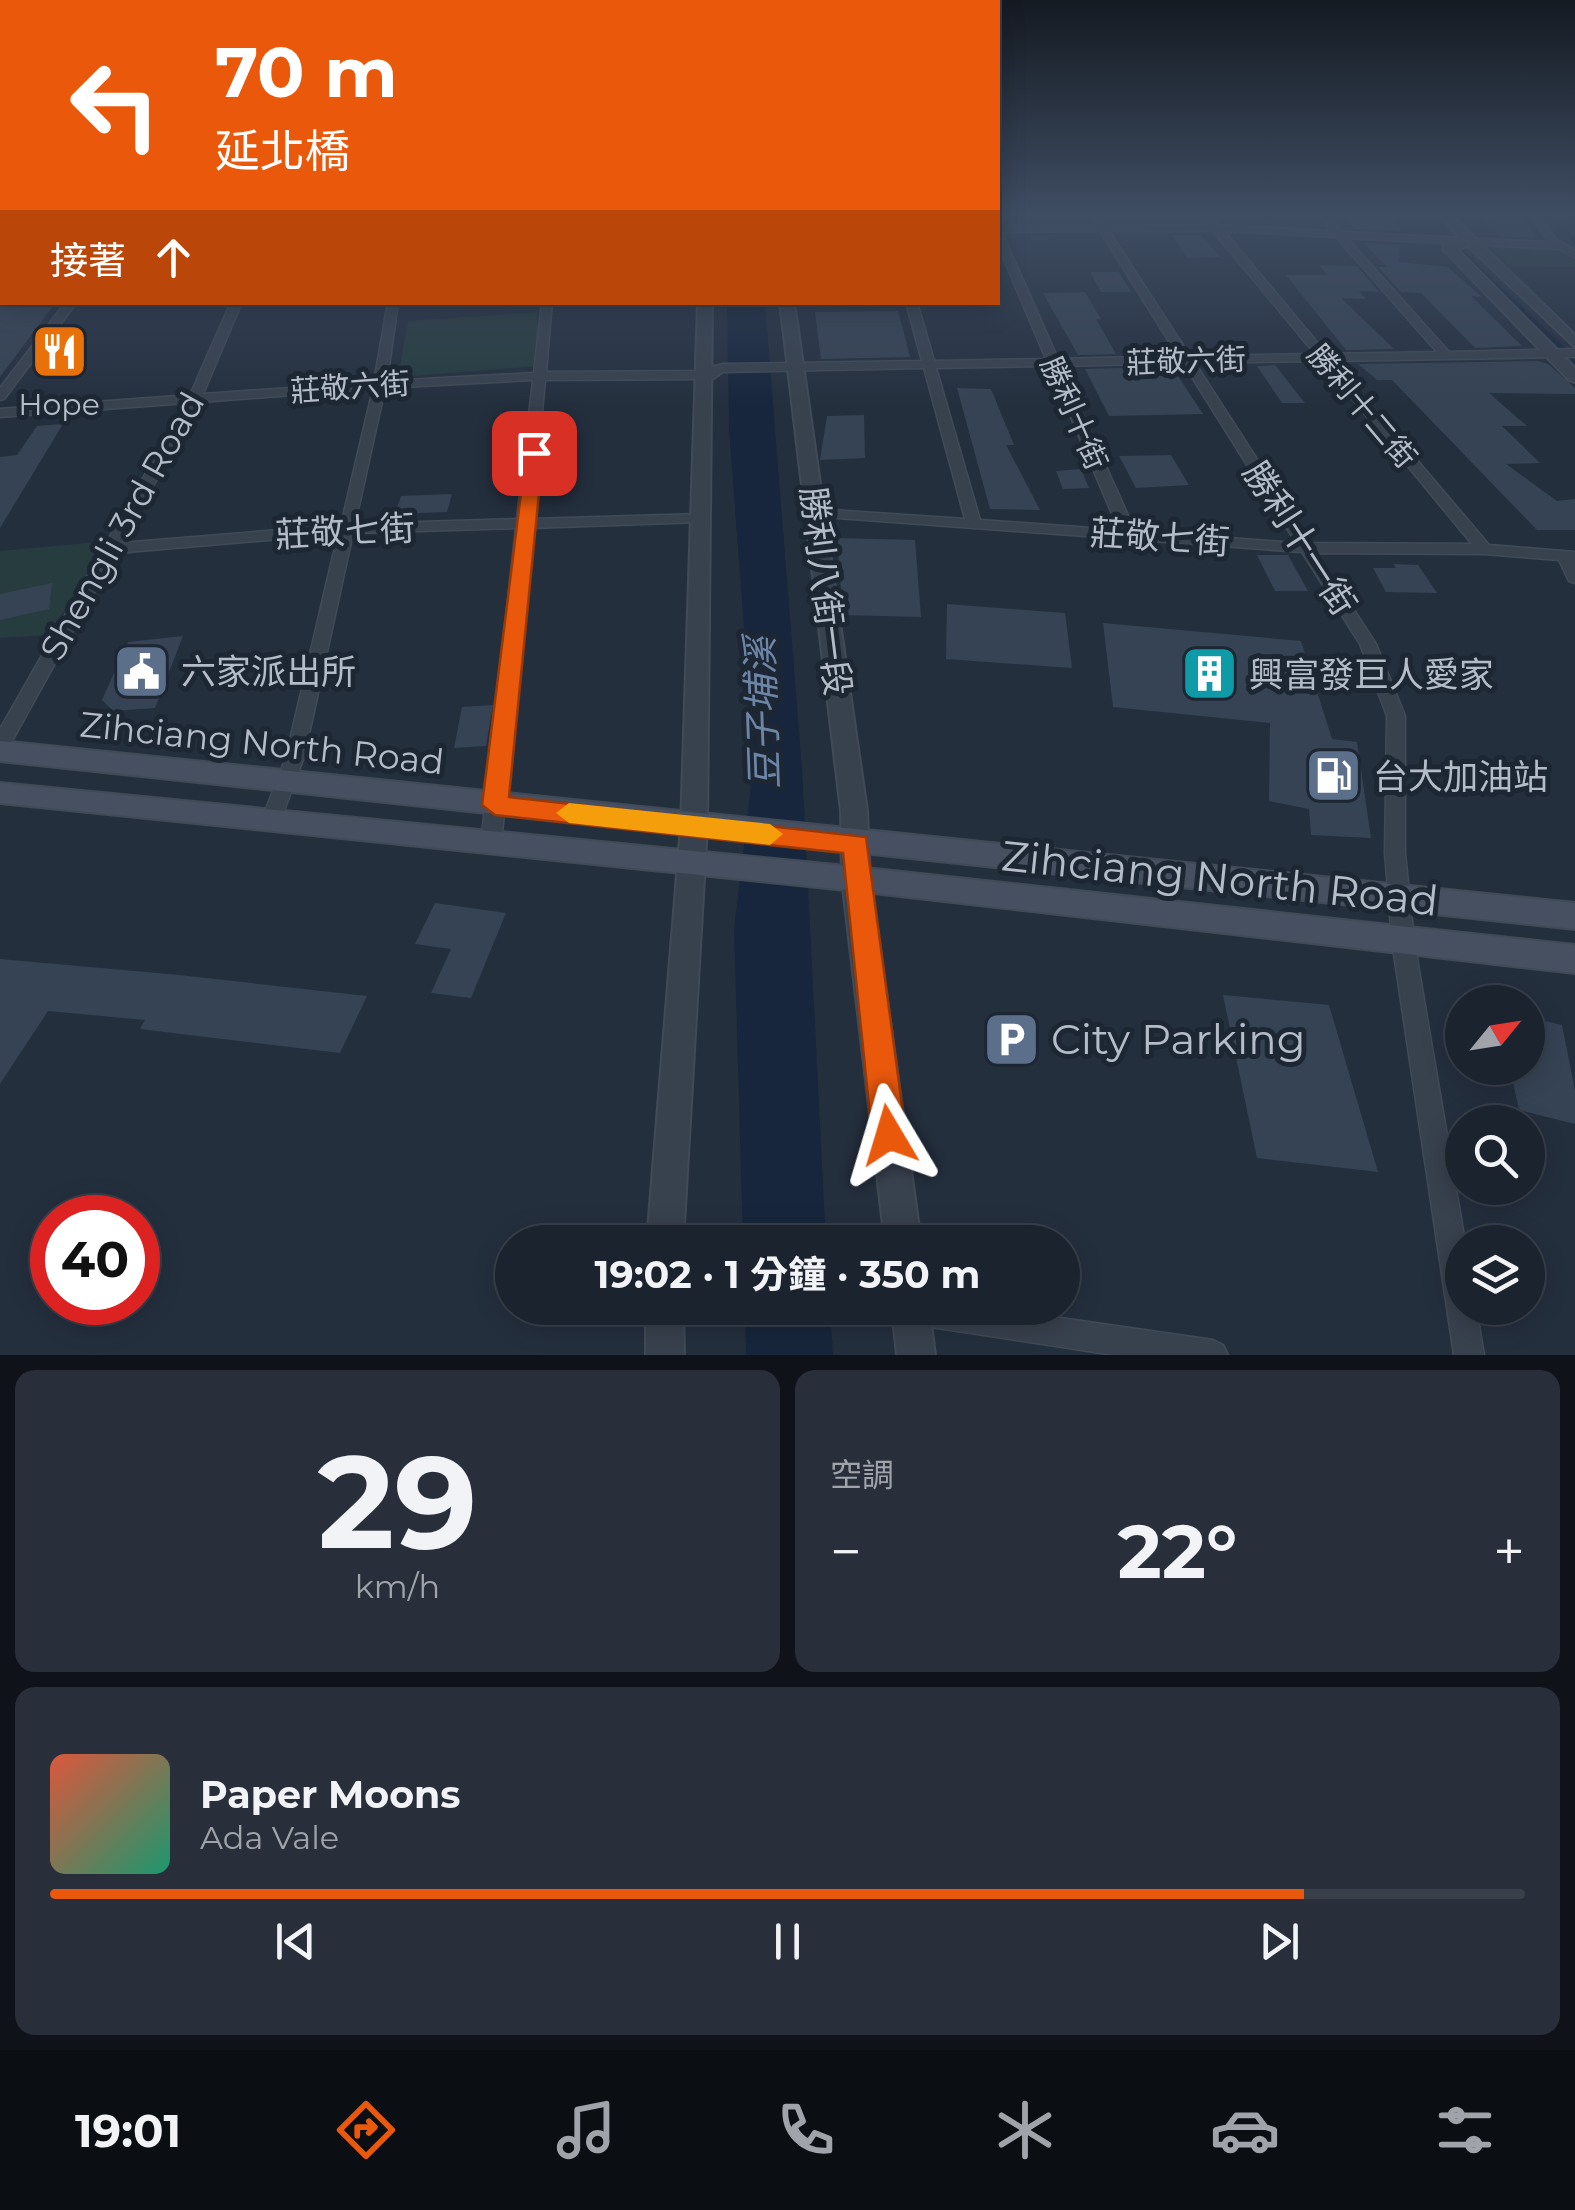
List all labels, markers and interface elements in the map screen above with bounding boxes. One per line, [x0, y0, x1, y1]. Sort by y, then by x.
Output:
text: 70 m [215, 29, 398, 115]
icon: left [50, 40, 180, 170]
text: 延北橋 [215, 123, 350, 178]
icon: ahead [146, 230, 201, 285]
text: 接著 [50, 237, 126, 284]
restaurant icon: Hope [29, 322, 89, 382]
street label: 勝利十二街 [1300, 337, 1424, 475]
street label: 莊敬六街 [1125, 340, 1247, 382]
street label: 勝利十街 [1033, 351, 1115, 475]
street label: 莊敬六街 [289, 364, 411, 410]
street label: Shengli 3rd Road [31, 385, 213, 667]
place label: Hope [18, 386, 100, 423]
pin [492, 411, 577, 496]
icon: arrive [507, 426, 562, 481]
street label: 勝利十一街 [1234, 453, 1366, 623]
street label: 勝利八街一段 [792, 484, 860, 698]
street label: 莊敬七街 [274, 506, 416, 556]
street label: 莊敬七街 [1089, 511, 1231, 563]
water label: 豆子埔溪 [736, 631, 788, 790]
public building icon: 六家派出所 [112, 641, 172, 701]
building icon: 興富發巨人愛家 [1180, 644, 1240, 704]
place label: 六家派出所 [181, 650, 356, 693]
place label: 興富發巨人愛家 [1249, 653, 1494, 696]
street label: Zihciang North Road [78, 703, 446, 783]
fuel station icon: 台大加油站 [1304, 746, 1364, 806]
place label: 台大加油站 [1373, 755, 1548, 798]
street label: Zihciang North Road [999, 829, 1441, 927]
north arrow [1445, 985, 1545, 1085]
map controls [1445, 985, 1545, 1325]
parking icon: City Parking [982, 1009, 1042, 1069]
place label: City Parking [1051, 1013, 1305, 1065]
position arrow [837, 1083, 941, 1187]
button: search [1445, 1105, 1545, 1205]
speed limit sign: 40 [30, 1195, 160, 1325]
button: layers [1445, 1225, 1545, 1325]
text: 19:02 · 1 分鐘 · 350 m [595, 1251, 980, 1298]
text: 29 [318, 1422, 477, 1581]
text: 空調 [830, 1455, 894, 1494]
text: 22° [1118, 1505, 1237, 1597]
text: − [830, 1518, 862, 1585]
text: + [1493, 1518, 1525, 1585]
text: km/h [355, 1567, 440, 1606]
text: Paper Moons [200, 1771, 461, 1818]
text: Ada Vale [200, 1818, 339, 1857]
icon: previous [268, 1914, 323, 1969]
icon: pause [760, 1914, 815, 1969]
icon: next [1252, 1914, 1307, 1969]
icon: directions [331, 2095, 401, 2165]
icon: music [551, 2095, 621, 2165]
icon: phone [771, 2095, 841, 2165]
icon: climate [990, 2095, 1060, 2165]
icon: car [1210, 2095, 1280, 2165]
icon: filters [1430, 2095, 1500, 2165]
text: 19:01 [75, 2103, 181, 2158]

